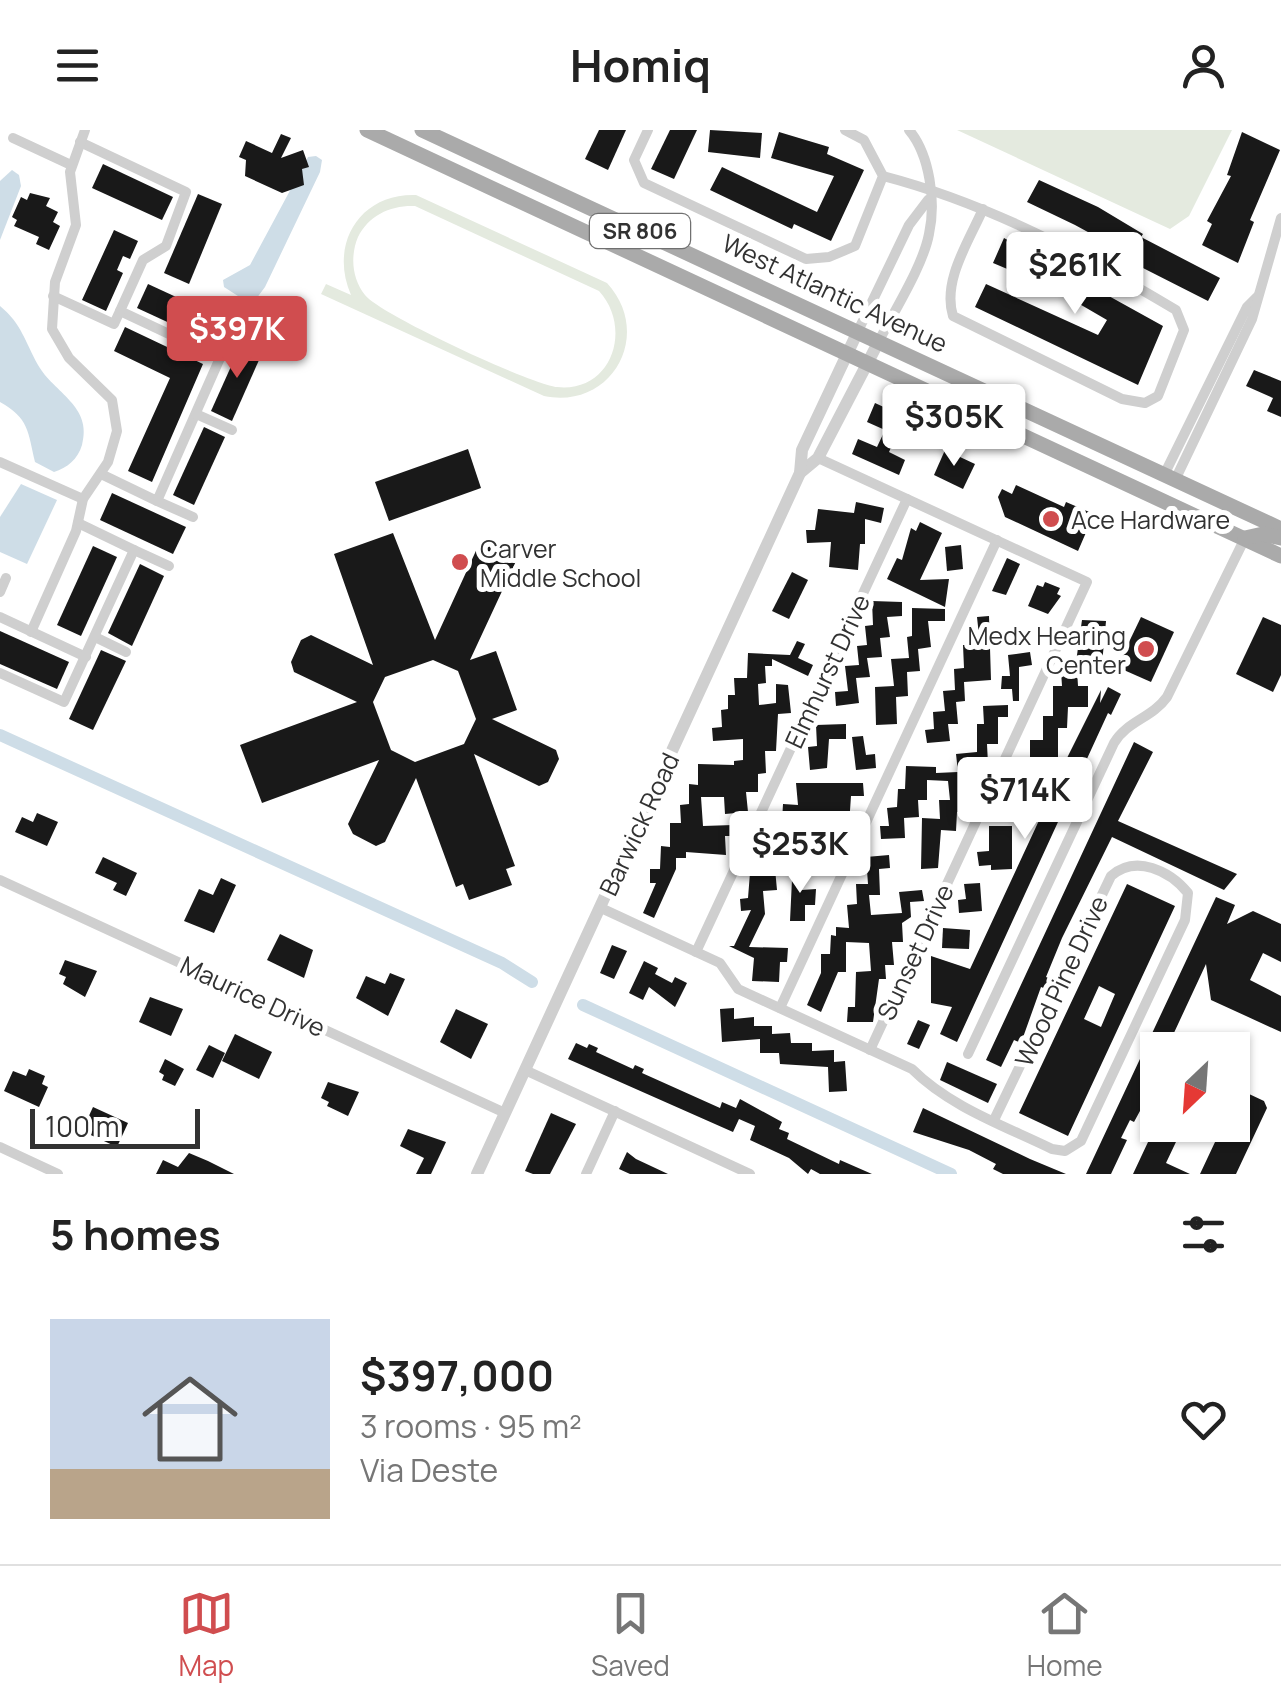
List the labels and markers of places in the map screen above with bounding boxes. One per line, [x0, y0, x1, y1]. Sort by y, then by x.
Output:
pin: $261K [1005, 232, 1145, 317]
pin: $397K [167, 296, 307, 381]
pin: $305K [884, 384, 1024, 469]
place label: Ace Hardware [1071, 502, 1230, 537]
marker: Ace Hardware [1040, 508, 1062, 530]
place label: Carver Middle School [480, 531, 641, 595]
marker: Carver Middle School [449, 551, 471, 573]
place label: Medx Hearing Center [968, 618, 1126, 682]
marker: Medx Hearing Center [1135, 638, 1157, 660]
pin: $714K [955, 757, 1095, 842]
pin: $253K [730, 811, 870, 896]

